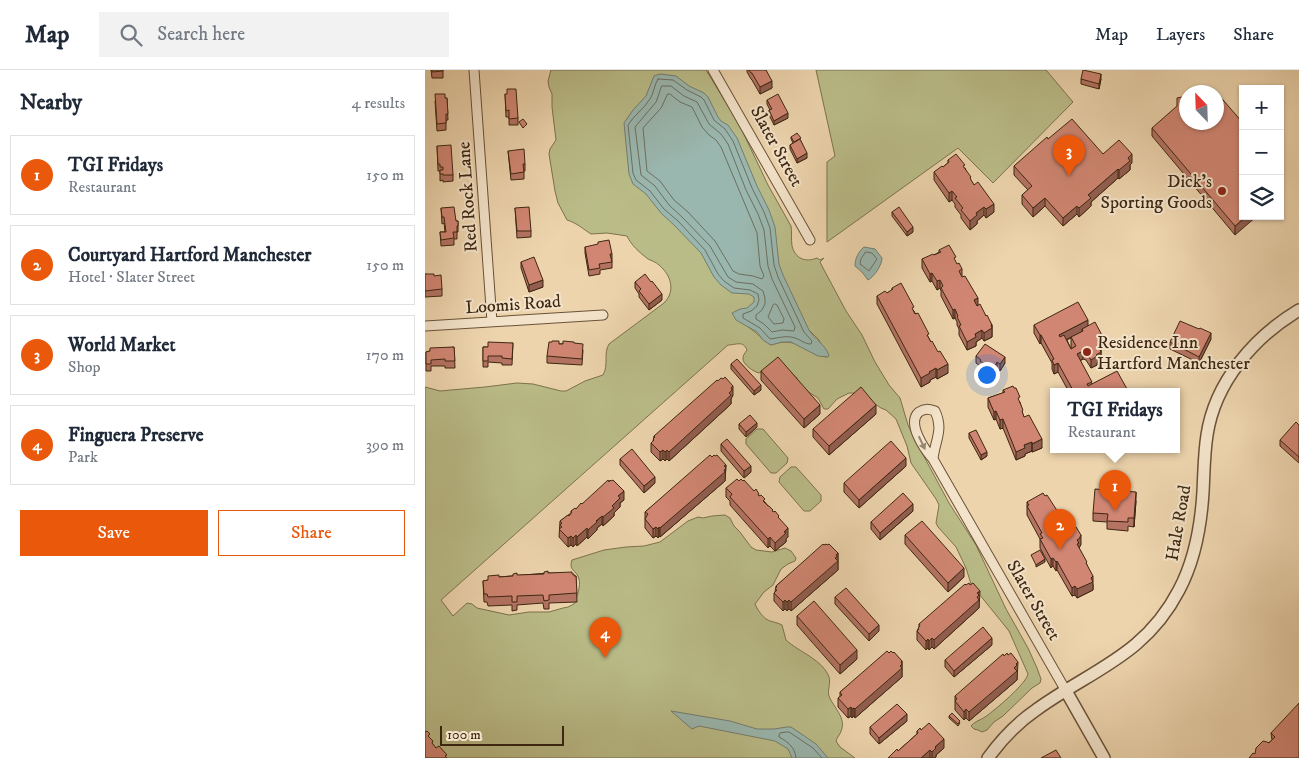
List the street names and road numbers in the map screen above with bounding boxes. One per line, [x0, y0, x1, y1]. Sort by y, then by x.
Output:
street label: Slater Street [745, 102, 807, 191]
street label: Red Rock Lane [453, 141, 483, 253]
street label: Loomis Road [465, 291, 562, 319]
street label: Hale Road [1161, 483, 1196, 563]
street label: Slater Street [1001, 557, 1065, 645]

